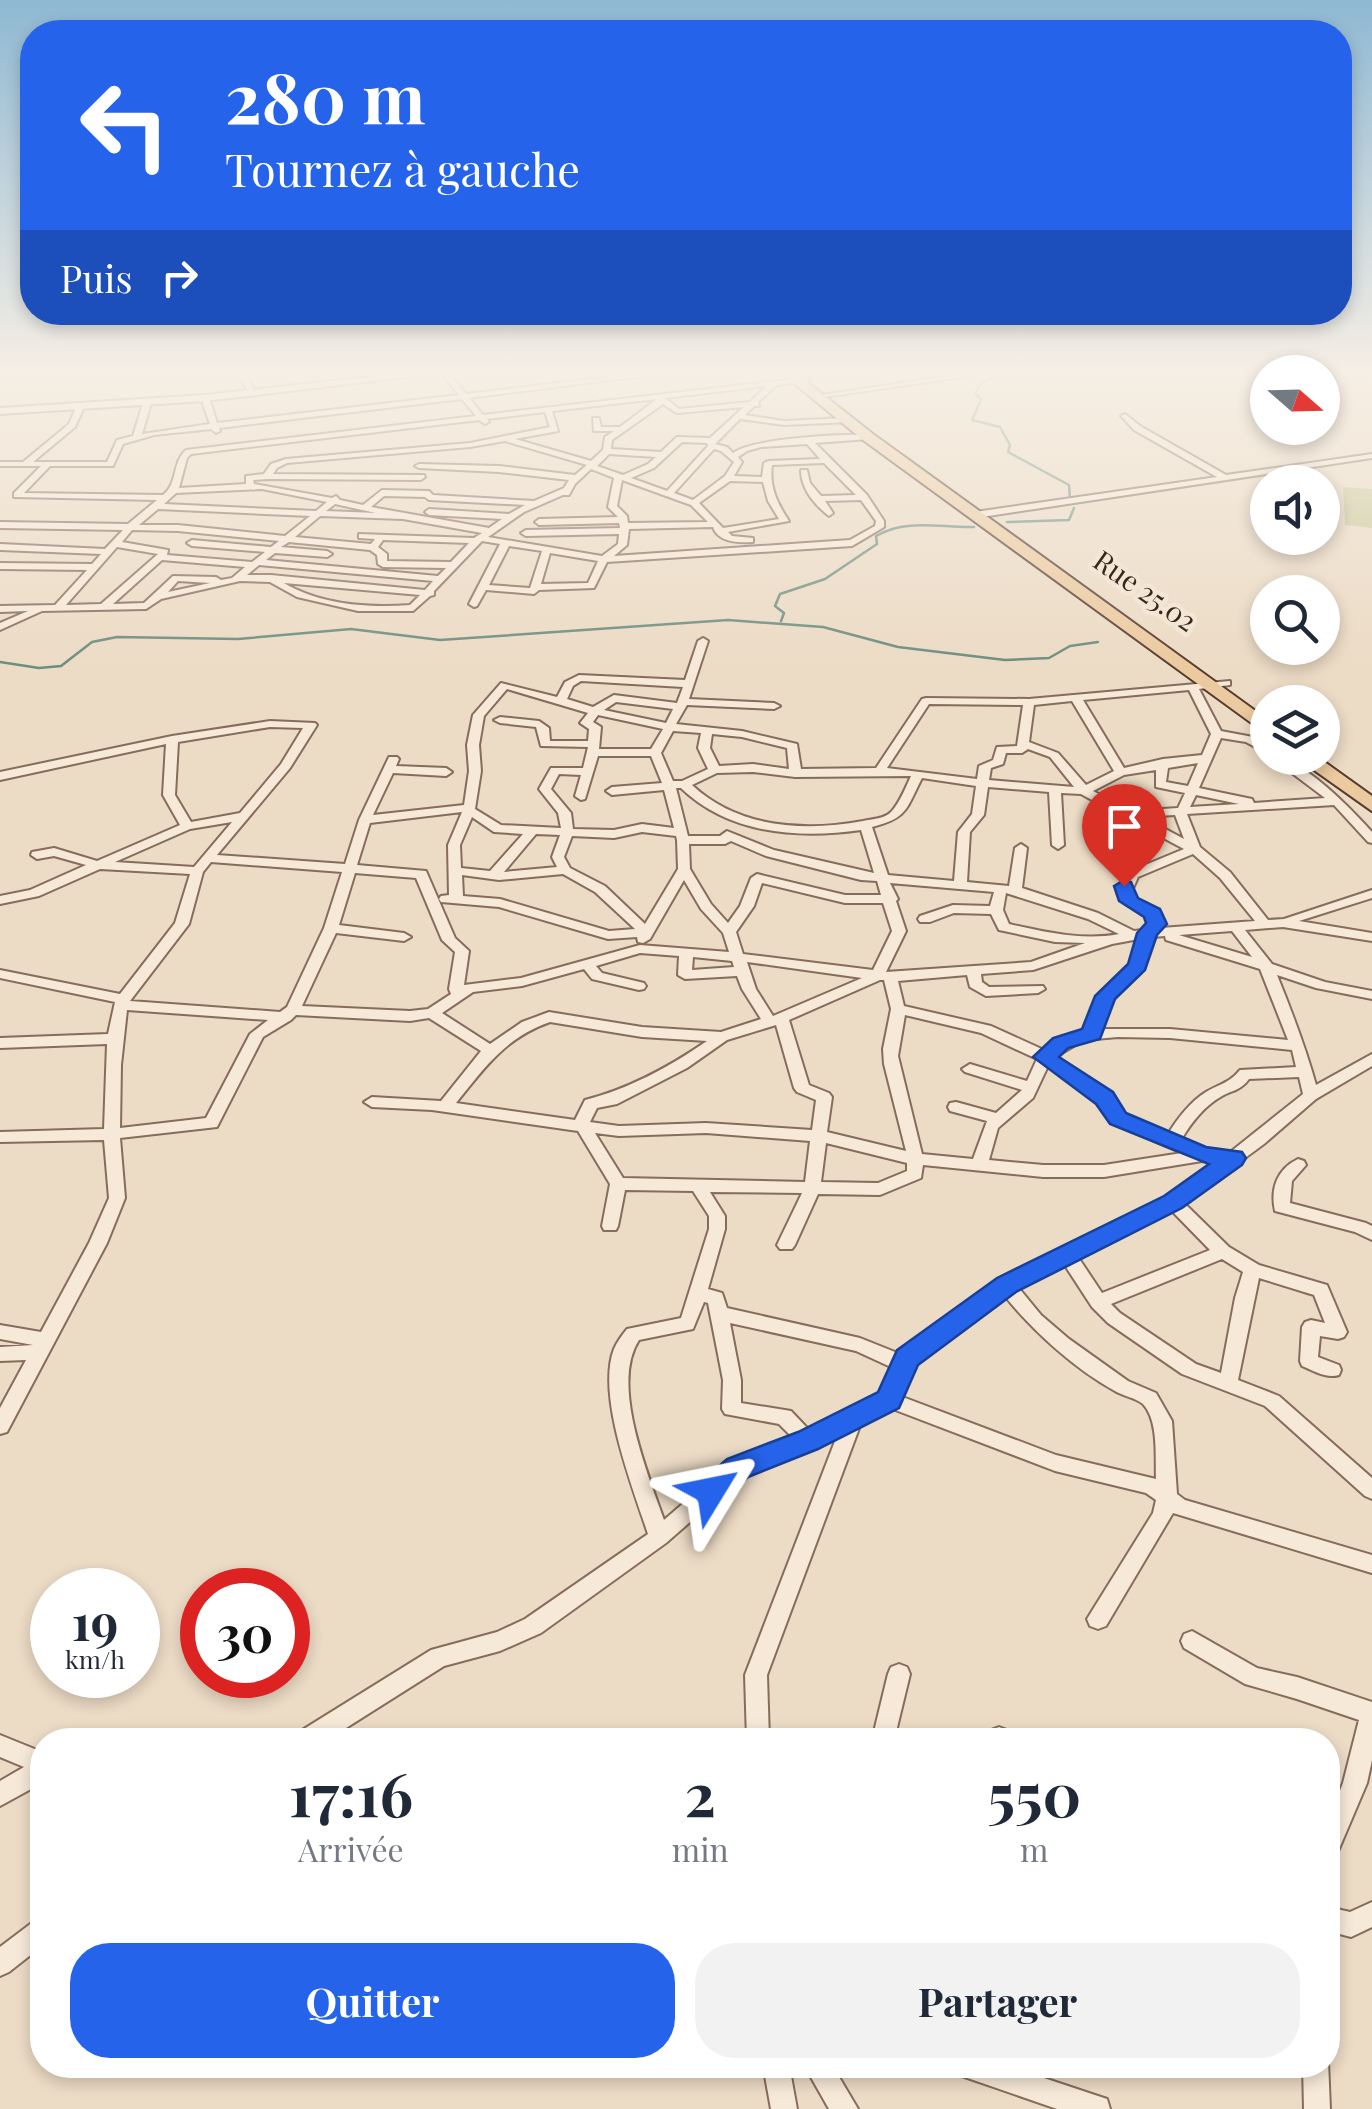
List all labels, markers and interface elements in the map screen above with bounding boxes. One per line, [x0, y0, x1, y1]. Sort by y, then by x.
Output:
text: 280 m [225, 48, 426, 142]
icon: left [60, 60, 190, 190]
text: Tournez à gauche [225, 138, 580, 198]
icon: right [152, 250, 207, 305]
text: Puis [60, 252, 132, 303]
north arrow [1250, 355, 1340, 445]
map controls [1250, 355, 1340, 775]
button: sound [1250, 465, 1340, 555]
street label: Rue 25.02 [1087, 541, 1205, 639]
button: search [1250, 575, 1340, 665]
button: layers [1250, 685, 1340, 775]
pin [1082, 784, 1167, 887]
icon: arrive [1097, 799, 1152, 854]
position arrow [659, 1439, 763, 1543]
speed limit sign: 30 [180, 1568, 310, 1698]
text: 19 [72, 1587, 118, 1654]
text: km/h [65, 1642, 125, 1675]
text: 17:16 [289, 1752, 413, 1832]
text: 2 [685, 1752, 716, 1832]
text: 550 [987, 1752, 1081, 1832]
text: Arrivée [298, 1827, 404, 1870]
text: min [672, 1827, 729, 1870]
text: m [1020, 1827, 1049, 1870]
button: Quitter [70, 1943, 675, 2058]
button: Partager [695, 1943, 1300, 2058]

